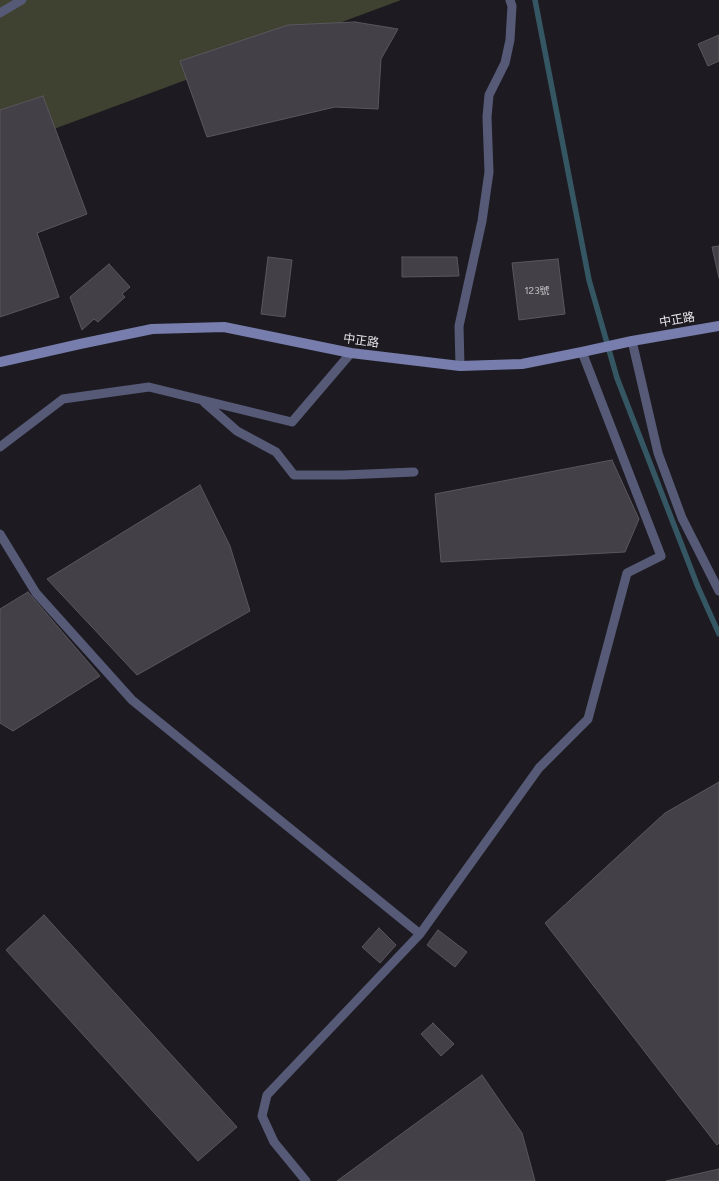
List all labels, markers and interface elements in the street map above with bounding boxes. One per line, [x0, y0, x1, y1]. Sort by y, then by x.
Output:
house number: 123號 [524, 285, 550, 297]
street label: 中正路 [658, 310, 696, 330]
street label: 中正路 [342, 331, 380, 351]

